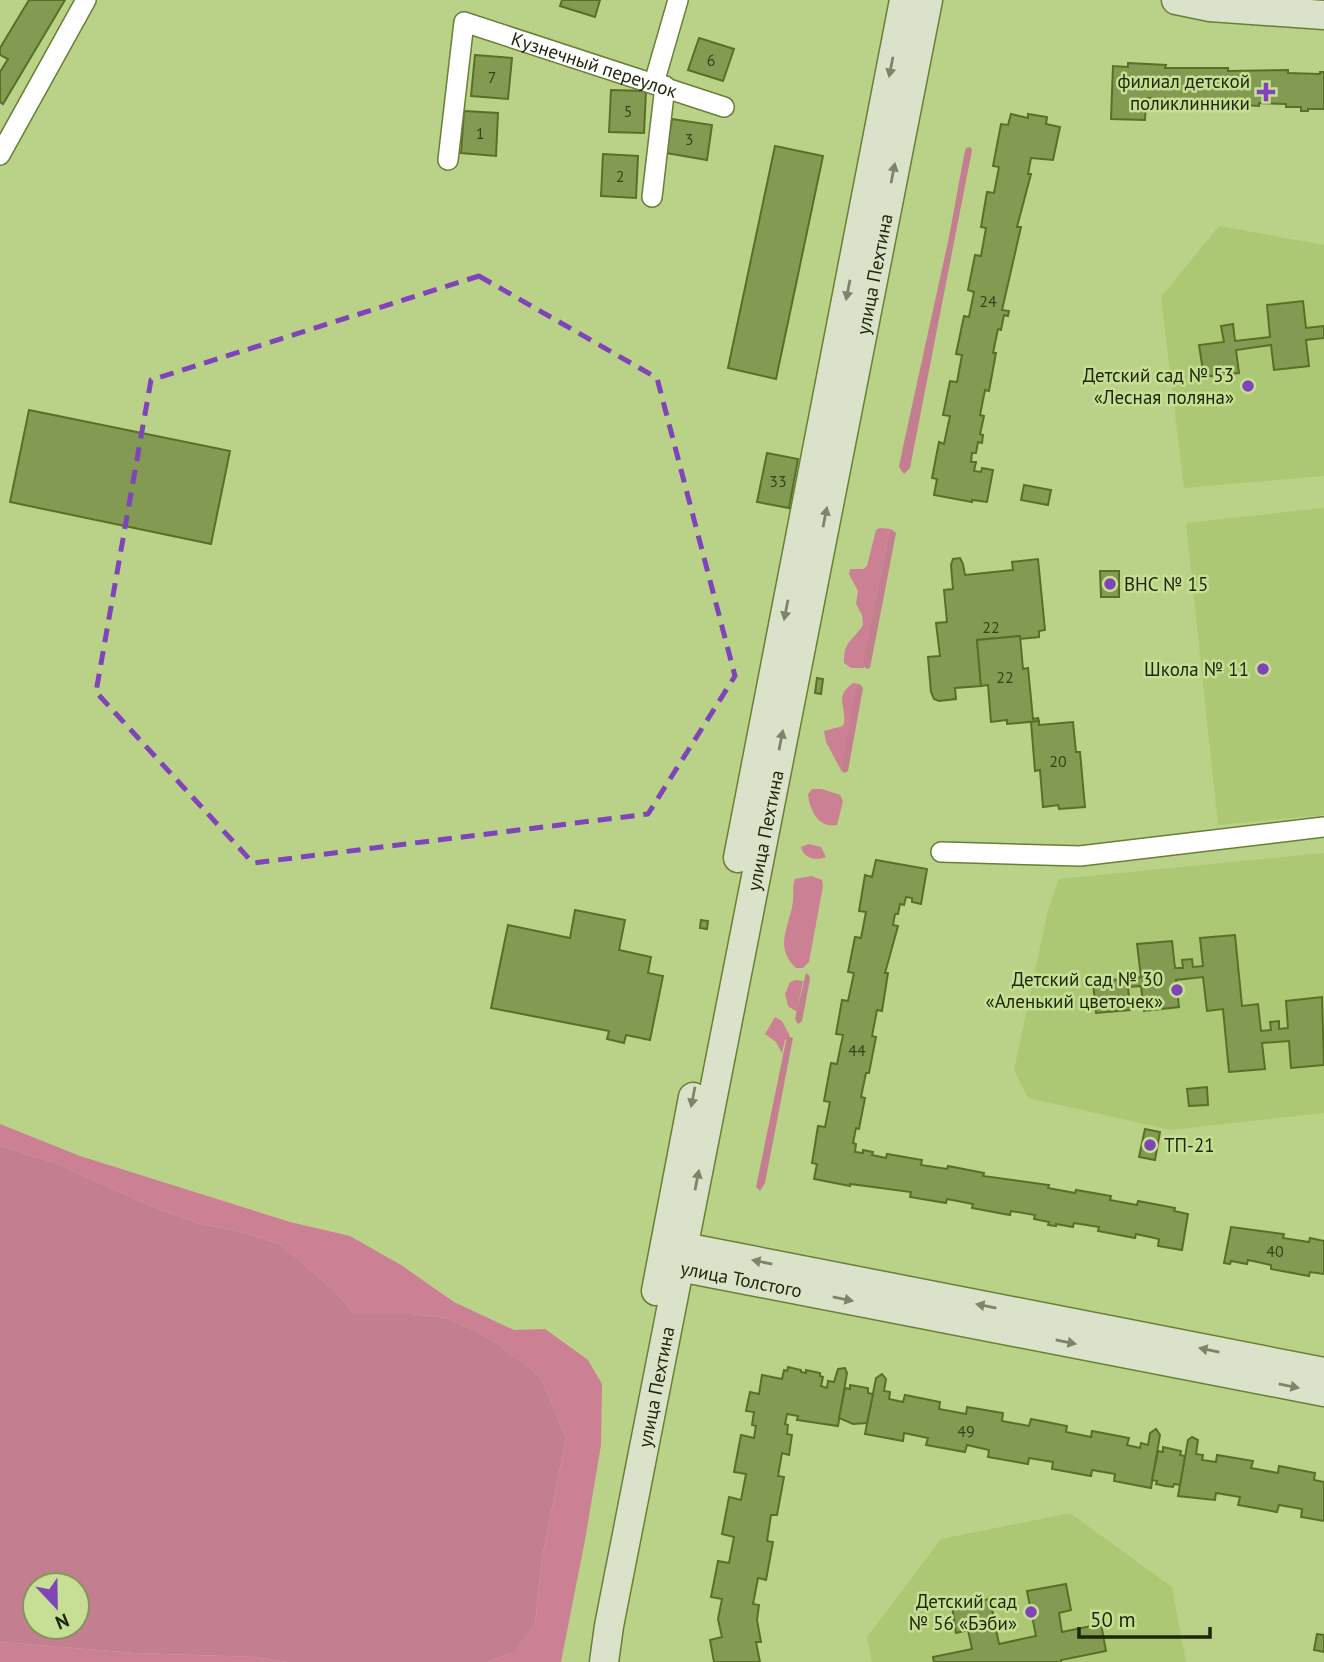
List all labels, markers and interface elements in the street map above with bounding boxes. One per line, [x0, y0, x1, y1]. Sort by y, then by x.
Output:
street label: Кузнечный переулок [508, 26, 680, 103]
house number: 6 [707, 50, 715, 70]
one-way arrow [885, 56, 896, 78]
house number: 7 [488, 67, 496, 87]
place label: филиал детской поликлинники [1118, 69, 1250, 115]
marker: филиал детской поликлинники [1256, 82, 1276, 102]
house number: 5 [624, 101, 632, 121]
house number: 1 [476, 123, 484, 143]
house number: 3 [685, 129, 693, 149]
one-way arrow [888, 162, 899, 184]
house number: 2 [616, 166, 624, 186]
street label: улица Пехтина [851, 212, 898, 337]
one-way arrow [842, 279, 853, 301]
house number: 24 [979, 291, 997, 311]
place label: Детский сад № 53 «Лесная поляна» [1083, 363, 1234, 409]
marker: Детский сад № 53 «Лесная поляна» [1240, 378, 1256, 394]
house number: 33 [769, 471, 787, 491]
one-way arrow [820, 506, 831, 528]
place label: ВНС № 15 [1124, 572, 1208, 596]
marker: ВНС № 15 [1102, 576, 1118, 592]
one-way arrow [780, 599, 791, 621]
house number: 22 [982, 617, 1000, 637]
place label: Школа № 11 [1144, 657, 1249, 681]
marker: Школа № 11 [1255, 661, 1271, 677]
house number: 22 [996, 667, 1014, 687]
one-way arrow [776, 729, 787, 751]
house number: 20 [1049, 751, 1067, 771]
street label: улица Пехтина [741, 768, 789, 893]
place label: Детский сад № 30 «Аленький цветочек» [986, 967, 1163, 1013]
marker: Детский сад № 30 «Аленький цветочек» [1169, 982, 1185, 998]
house number: 44 [848, 1040, 866, 1060]
one-way arrow [687, 1086, 698, 1108]
place label: ТП-21 [1164, 1133, 1215, 1157]
marker: ТП-21 [1142, 1137, 1158, 1153]
one-way arrow [692, 1169, 703, 1191]
house number: 40 [1266, 1241, 1284, 1261]
street label: улица Толстого [679, 1256, 804, 1303]
one-way arrow [751, 1256, 773, 1267]
one-way arrow [832, 1294, 854, 1305]
one-way arrow [975, 1300, 997, 1311]
street label: улица Пехтина [632, 1324, 679, 1449]
one-way arrow [1055, 1337, 1077, 1348]
one-way arrow [1198, 1344, 1220, 1355]
one-way arrow [1278, 1380, 1300, 1391]
house number: 49 [957, 1421, 975, 1441]
north arrow [21, 1571, 91, 1641]
place label: Детский сад № 56 «Бэби» [909, 1589, 1017, 1635]
scale bar [1079, 1596, 1210, 1640]
marker: Детский сад № 56 «Бэби» [1023, 1604, 1039, 1620]
text: 50 m [1090, 1606, 1136, 1633]
text: N [52, 1608, 73, 1635]

